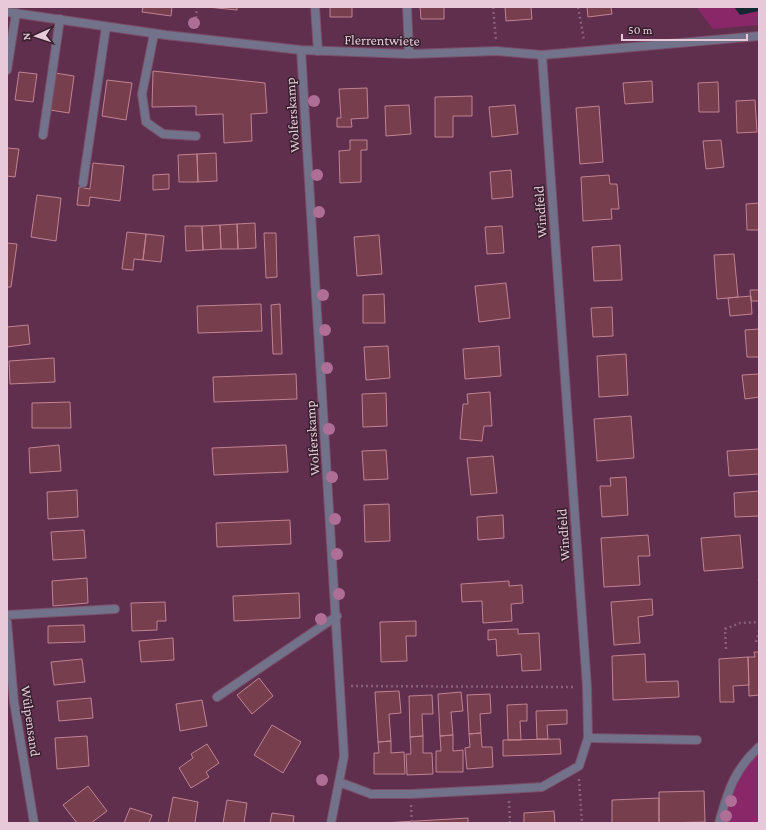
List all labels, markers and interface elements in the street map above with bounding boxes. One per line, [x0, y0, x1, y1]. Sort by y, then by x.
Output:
north arrow [16, 16, 56, 56]
scale bar [622, 16, 747, 42]
text: 50 m [628, 23, 653, 37]
street label: Flerrentwiete [344, 31, 420, 49]
text: N [20, 32, 32, 41]
street label: Wolferskamp [281, 77, 303, 153]
street label: Windfeld [530, 185, 550, 239]
street label: Wolferskamp [301, 400, 323, 476]
street label: Windfeld [553, 508, 573, 562]
street label: Wülpensand [18, 684, 44, 758]

